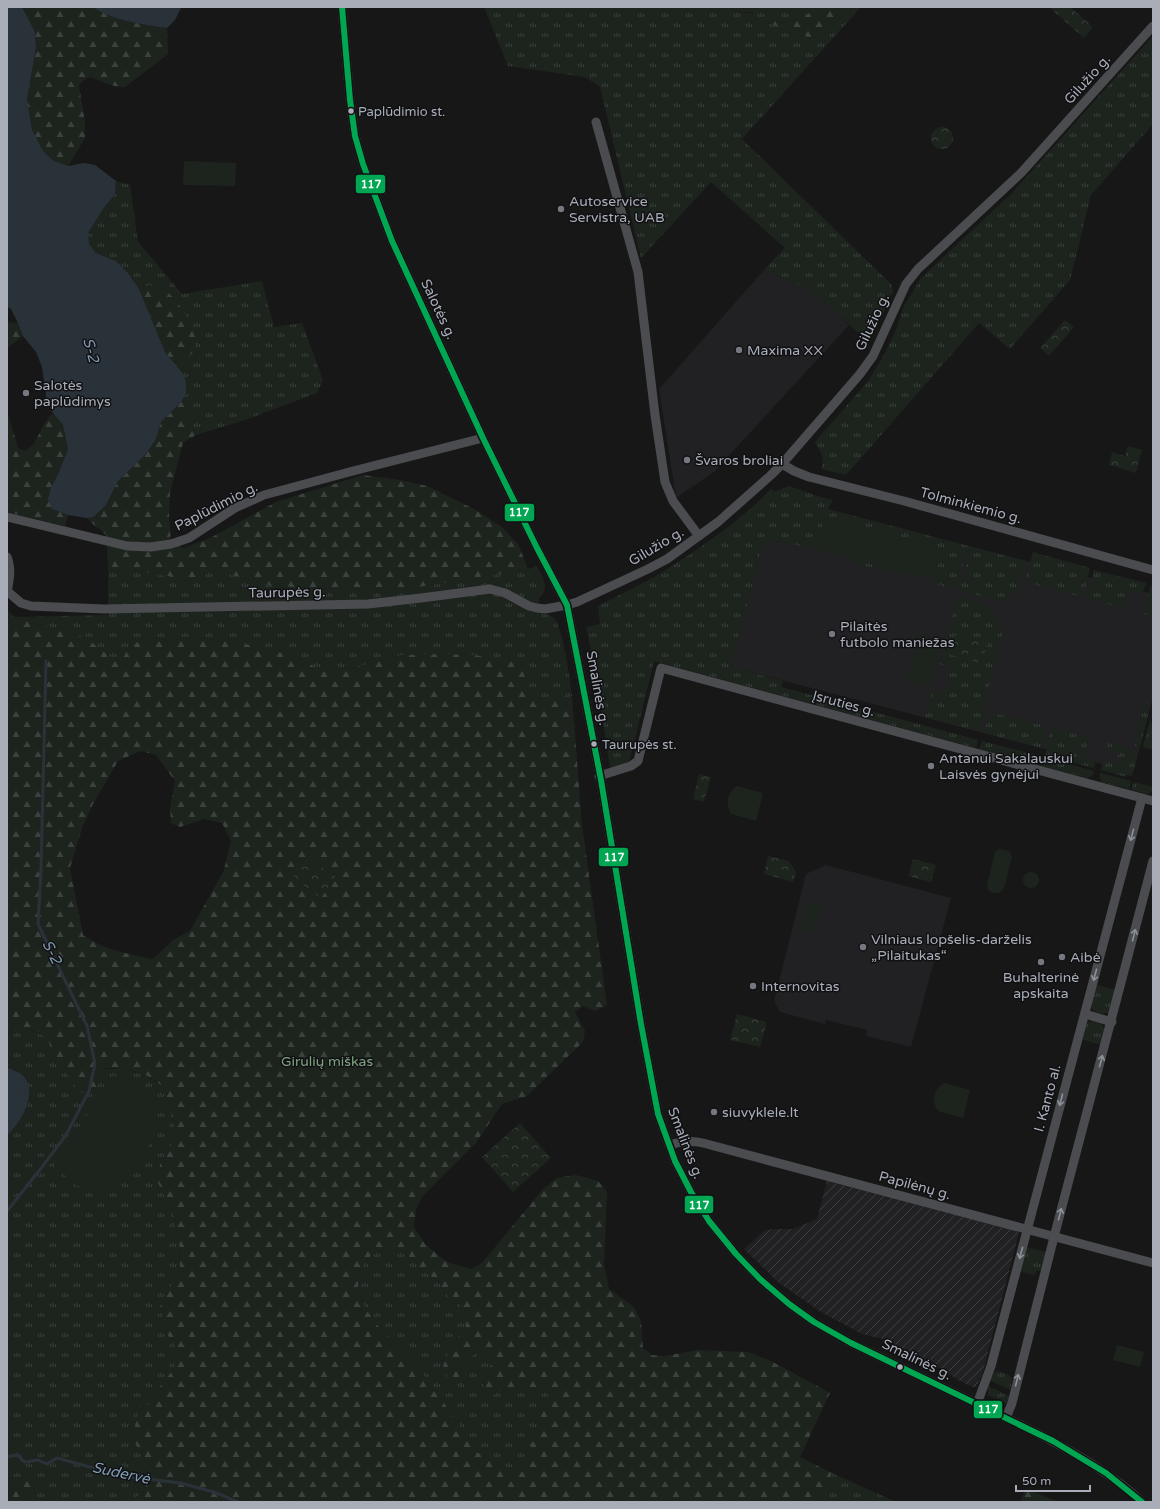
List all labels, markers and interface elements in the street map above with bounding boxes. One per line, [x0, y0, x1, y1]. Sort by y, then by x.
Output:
street label: Gilužio g. [1061, 51, 1114, 108]
place label: Paplūdimio st. [358, 104, 446, 120]
marker: Paplūdimio st. [346, 106, 356, 116]
line badge: 117 [355, 174, 386, 194]
text: 117 [361, 178, 381, 191]
place label: Autoservice Servistra, UAB [569, 193, 665, 226]
marker: Autoservice Servistra, UAB [556, 204, 566, 214]
street label: Salotės g. [417, 276, 460, 342]
street label: Gilužio g. [852, 291, 893, 354]
water label: S-2 [79, 336, 103, 366]
place label: Maxima XX [747, 342, 823, 359]
marker: Maxima XX [734, 345, 744, 355]
place label: Salotės paplūdimys [34, 377, 111, 410]
marker: Salotės paplūdimys [21, 388, 31, 398]
place label: Švaros broliai [695, 452, 783, 469]
marker: Švaros broliai [682, 455, 692, 465]
street label: Paplūdimio g. [172, 478, 261, 535]
street label: Tolminkiemio g. [918, 484, 1024, 527]
line badge: 117 [504, 503, 535, 522]
text: 117 [509, 506, 529, 519]
street label: Gilužio g. [626, 523, 687, 569]
street label: Taurupės g. [248, 583, 326, 602]
place label: Pilaitės futbolo maniežas [840, 618, 955, 651]
marker: Pilaitės futbolo maniežas [827, 629, 837, 639]
street label: Smalinės g. [583, 649, 612, 727]
street label: Įsruties g. [811, 687, 877, 720]
place label: Taurupės st. [602, 737, 677, 753]
marker: Taurupės st. [589, 739, 599, 749]
place label: Antanui Sakalauskui Laisvės gynėjui [939, 750, 1073, 783]
marker: Antanui Sakalauskui Laisvės gynėjui [926, 761, 936, 771]
one-way arrow [1128, 829, 1135, 842]
line badge: 117 [598, 847, 629, 867]
text: 117 [604, 851, 624, 864]
one-way arrow [1131, 929, 1138, 942]
place label: Vilniaus lopšelis-darželis „Pilaitukas“ [871, 931, 1032, 964]
water label: S-2 [38, 937, 66, 969]
marker: Vilniaus lopšelis-darželis „Pilaitukas“ [858, 942, 868, 952]
place label: Aibė [1070, 949, 1101, 966]
marker: Aibė [1057, 952, 1067, 962]
marker: Buhalterinė apskaita [1036, 957, 1046, 967]
one-way arrow [1091, 968, 1098, 981]
place label: Buhalterinė apskaita [1003, 969, 1079, 1002]
place label: Internovitas [761, 978, 840, 995]
marker: Internovitas [748, 981, 758, 991]
park label: Girulių miškas [281, 1053, 373, 1070]
one-way arrow [1098, 1055, 1105, 1068]
street label: I. Kanto al. [1030, 1062, 1065, 1134]
one-way arrow [1057, 1093, 1064, 1106]
place label: siuvyklele.lt [722, 1104, 799, 1121]
street label: Smalinės g. [664, 1105, 707, 1181]
marker: siuvyklele.lt [709, 1107, 719, 1117]
street label: Papilėnų g. [877, 1168, 953, 1203]
line badge: 117 [684, 1195, 714, 1214]
text: 117 [689, 1199, 709, 1212]
one-way arrow [1057, 1208, 1064, 1221]
one-way arrow [1016, 1246, 1024, 1259]
street label: Smalinės g. [879, 1335, 954, 1384]
unlabelled marker [895, 1362, 905, 1372]
one-way arrow [1014, 1374, 1022, 1387]
line badge: 117 [973, 1400, 1003, 1419]
text: 117 [978, 1403, 998, 1416]
water label: Sudervė [91, 1458, 153, 1488]
scale bar [1016, 1467, 1090, 1493]
text: 50 m [1022, 1474, 1051, 1488]

